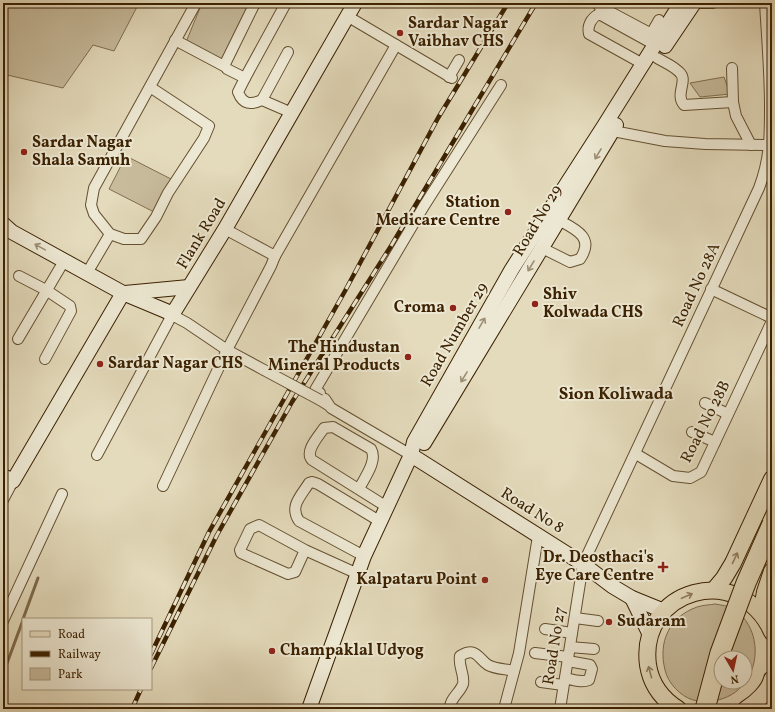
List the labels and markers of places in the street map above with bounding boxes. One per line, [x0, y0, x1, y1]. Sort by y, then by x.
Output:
place label: Sardar Nagar Vaibhav CHS [408, 13, 508, 53]
marker: Sardar Nagar Vaibhav CHS [395, 28, 405, 38]
place label: Sardar Nagar Shala Samuh [32, 132, 132, 172]
marker: Sardar Nagar Shala Samuh [19, 147, 29, 157]
place label: Station Medicare Centre [376, 192, 500, 232]
marker: Station Medicare Centre [503, 207, 513, 217]
place label: Shiv Kolwada CHS [543, 284, 643, 324]
place label: Croma [394, 297, 445, 319]
marker: Shiv Kolwada CHS [530, 299, 540, 309]
marker: Croma [448, 303, 458, 313]
place label: The Hindustan Mineral Products [268, 337, 400, 377]
marker: The Hindustan Mineral Products [403, 352, 413, 362]
place label: Sardar Nagar CHS [108, 353, 243, 375]
marker: Sardar Nagar CHS [95, 359, 105, 369]
place label: Dr. Deosthaci's Eye Care Centre [535, 547, 654, 587]
marker: Dr. Deosthaci's Eye Care Centre [657, 561, 669, 573]
place label: Kalpataru Point [356, 569, 477, 591]
marker: Kalpataru Point [480, 575, 490, 585]
place label: Sudaram [617, 611, 686, 633]
marker: Sudaram [604, 617, 614, 627]
place label: Champaklal Udyog [280, 640, 424, 662]
marker: Champaklal Udyog [267, 646, 277, 656]

